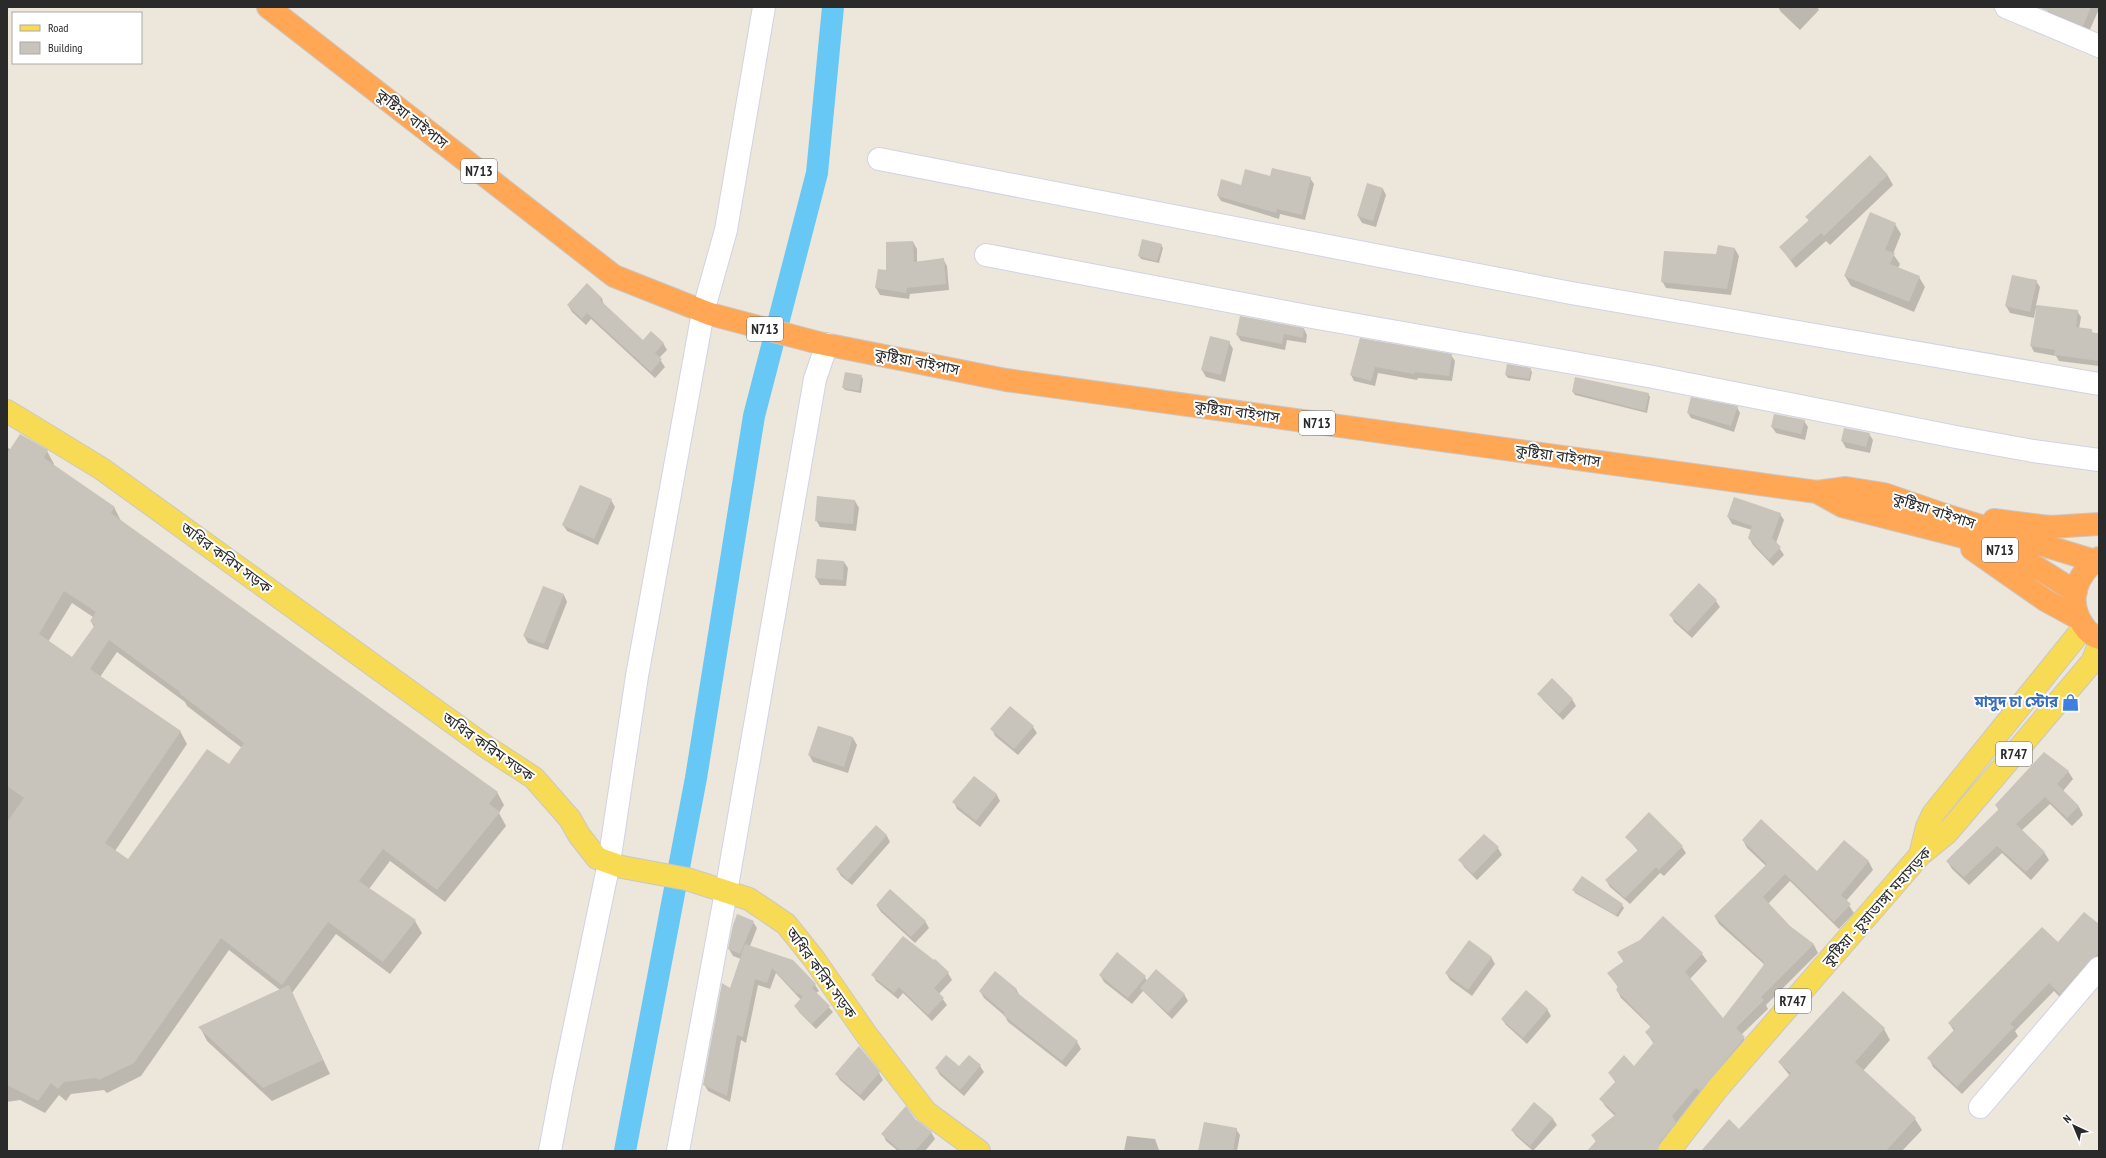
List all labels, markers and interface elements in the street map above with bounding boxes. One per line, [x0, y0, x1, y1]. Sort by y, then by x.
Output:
legend [12, 12, 142, 64]
text: Road [48, 20, 68, 35]
text: Building [48, 40, 83, 55]
street label: কুষ্টিয়া বাইপাস [372, 84, 452, 153]
road number: N713 [461, 159, 497, 183]
road number: N713 [747, 317, 783, 341]
street label: কুষ্টিয়া বাইপাস [872, 344, 962, 379]
street label: কুষ্টিয়া বাইপাস [1192, 396, 1281, 427]
road number: N713 [1299, 411, 1335, 435]
street label: কুষ্টিয়া বাইপাস [1513, 440, 1602, 471]
street label: কুষ্টিয়া বাইপাস [1890, 488, 1978, 533]
street label: অধির করিম সড়ক [176, 518, 276, 598]
road number: N713 [1982, 538, 2018, 562]
place label: মাসুদ চা স্টোর [1973, 692, 2059, 712]
shop icon: মাসুদ চা স্টোর [2061, 692, 2081, 712]
street label: অধির করিম সড়ক [438, 707, 539, 786]
road number: R747 [1996, 742, 2032, 766]
street label: কুষ্টিয়া - চুয়াডাঙ্গা মহাসড়ক [1817, 842, 1936, 971]
street label: অধির করিম সড়ক [781, 923, 861, 1023]
road number: R747 [1775, 989, 1811, 1013]
north arrow [2054, 1106, 2094, 1146]
text: N [2060, 1112, 2074, 1126]

